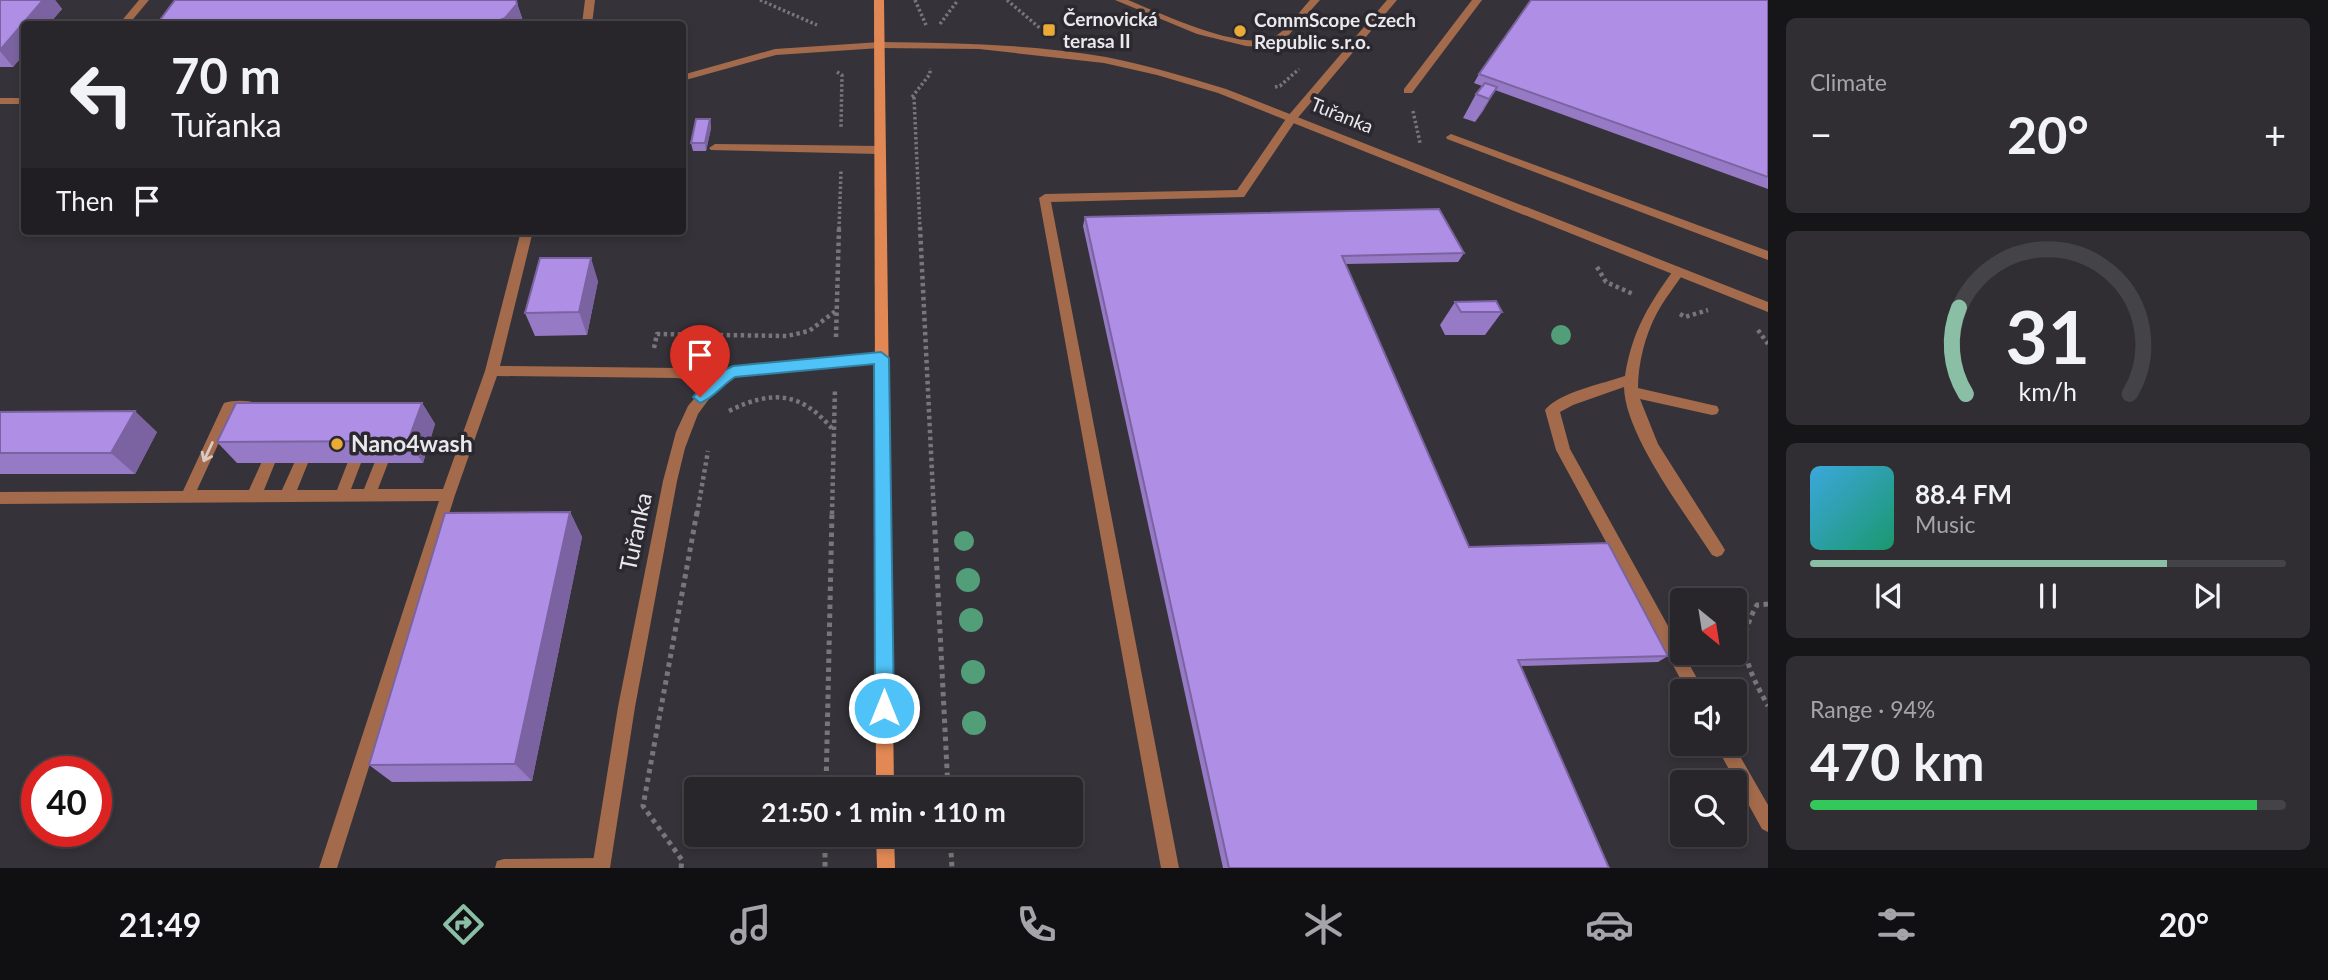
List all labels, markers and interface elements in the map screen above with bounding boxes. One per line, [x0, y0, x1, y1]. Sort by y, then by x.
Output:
place label: Černovická terasa II [1063, 7, 1158, 52]
place label: CommScope Czech Republic s.r.o. [1254, 8, 1416, 53]
marker: Černovická terasa II [1041, 22, 1057, 38]
marker: CommScope Czech Republic s.r.o. [1232, 23, 1248, 39]
text: 70 m [171, 46, 281, 104]
icon: left [56, 49, 147, 140]
text: Climate [1810, 68, 1887, 96]
street label: Tuřanka [1307, 92, 1377, 138]
text: 20° [2007, 103, 2089, 165]
text: Tuřanka [171, 105, 282, 144]
text: − [1810, 111, 1832, 157]
text: + [2264, 111, 2286, 157]
icon: arrive [128, 182, 166, 220]
text: Then [56, 185, 114, 217]
text: 31 [2006, 292, 2090, 380]
pin [670, 325, 730, 397]
icon: arrive [681, 336, 719, 374]
text: km/h [2019, 376, 2077, 406]
place label: Nano4wash [351, 429, 473, 457]
marker: Nano4wash [329, 436, 345, 452]
one-way arrow [201, 440, 214, 462]
text: 88.4 FM [1915, 478, 2012, 510]
street label: Tuřanka [613, 490, 657, 574]
text: Music [1915, 510, 1975, 538]
icon: previous [1870, 577, 1908, 615]
icon: pause [2029, 577, 2067, 615]
icon: next [2188, 577, 2226, 615]
north arrow [1670, 588, 1746, 665]
map controls [1670, 588, 1747, 847]
position arrow [847, 671, 921, 745]
button: sound [1670, 679, 1747, 756]
text: Range · 94% [1810, 695, 1935, 723]
text: 470 km [1810, 730, 1984, 792]
speed limit sign: 40 [21, 756, 112, 847]
button: search [1670, 770, 1747, 847]
text: 21:50 · 1 min · 110 m [761, 796, 1006, 828]
icon: directions [439, 900, 488, 949]
icon: music [726, 900, 775, 949]
icon: phone [1012, 900, 1061, 949]
icon: climate [1299, 900, 1348, 949]
icon: car [1585, 900, 1634, 949]
icon: filters [1872, 900, 1921, 949]
text: 21:49 [119, 905, 201, 944]
text: 20° [2159, 905, 2209, 944]

